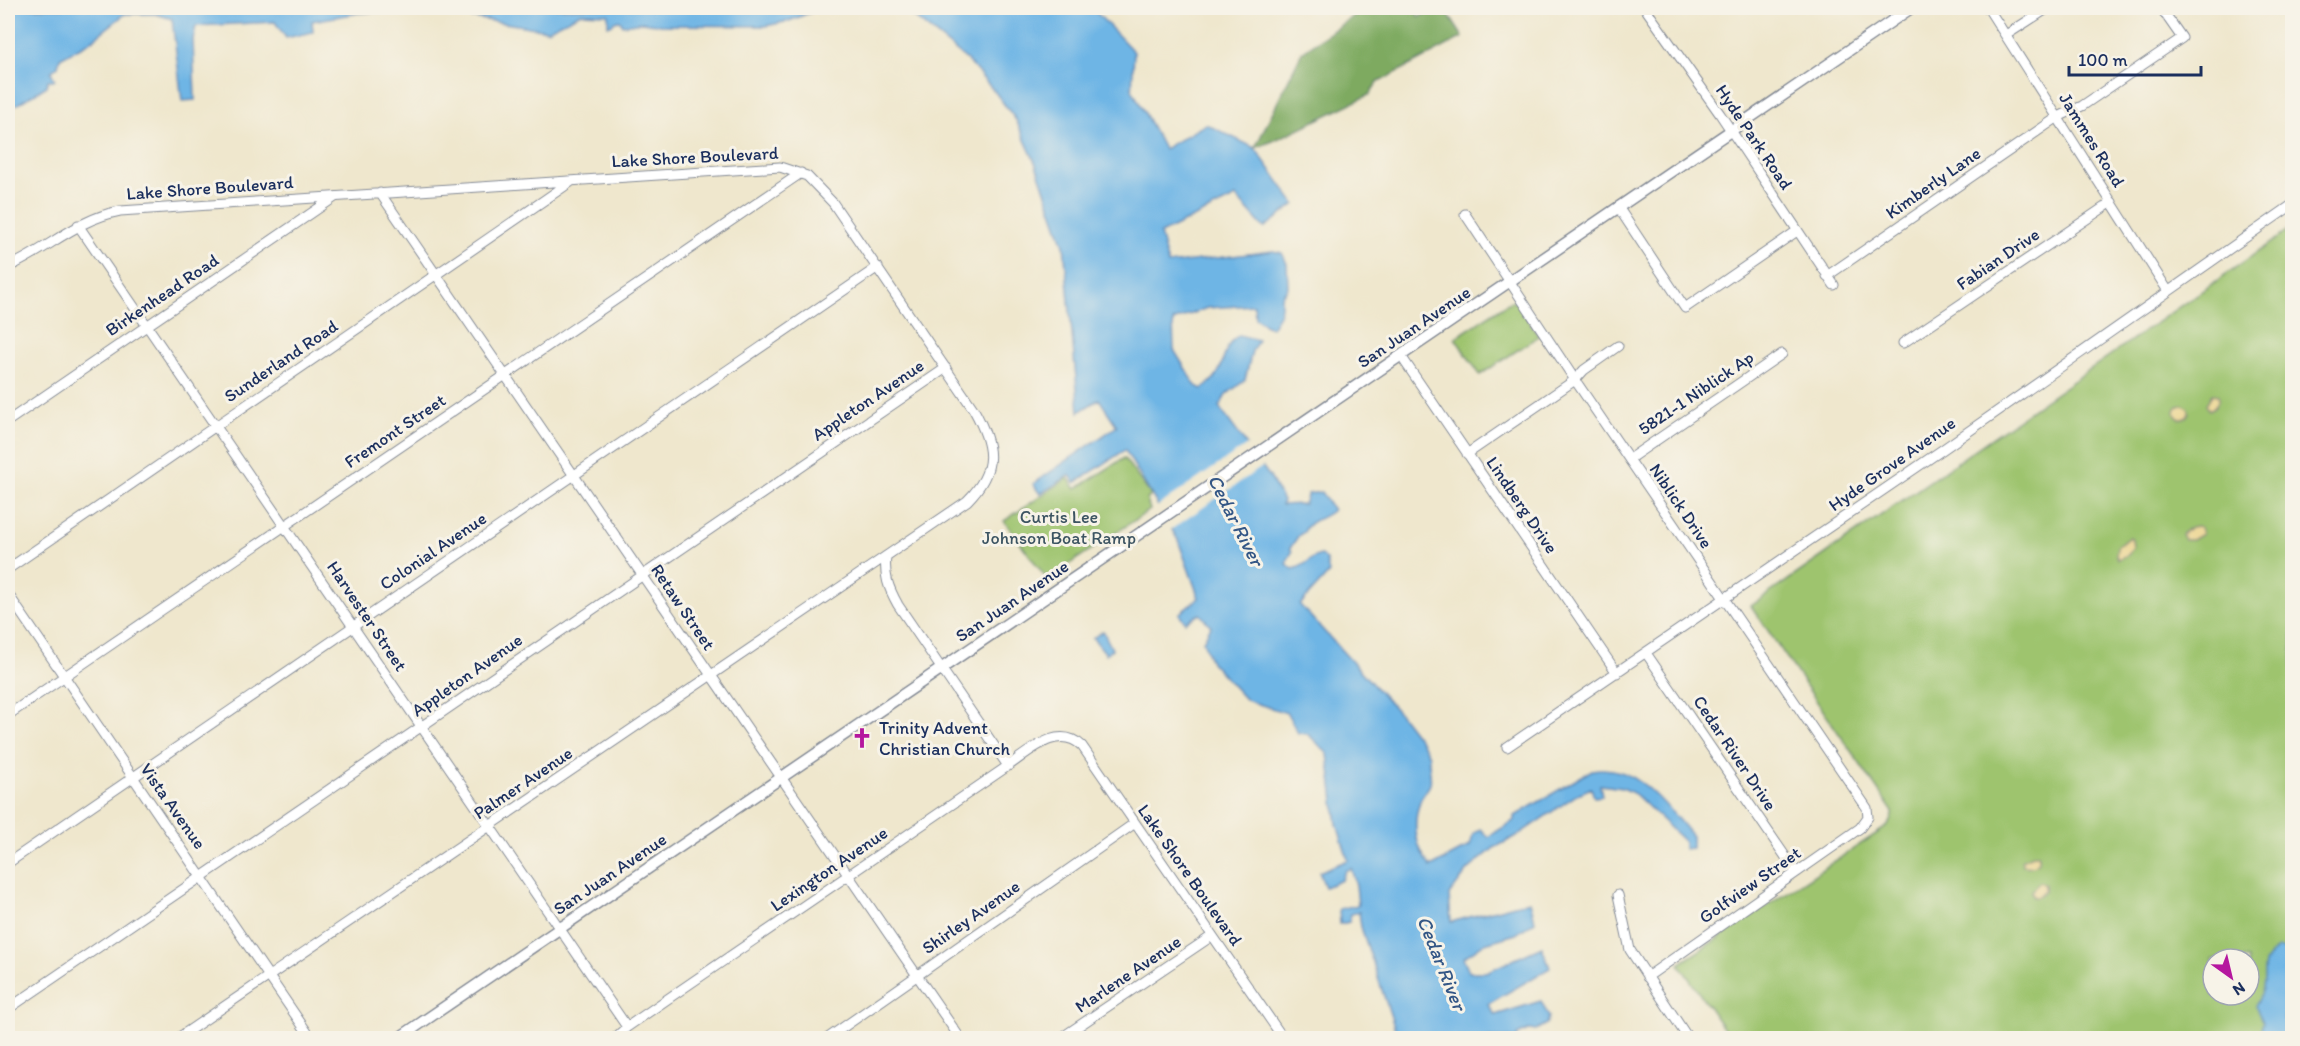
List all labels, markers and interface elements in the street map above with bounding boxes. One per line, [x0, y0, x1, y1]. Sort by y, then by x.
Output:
scale bar [2069, 39, 2201, 77]
text: 100 m [2078, 49, 2128, 71]
street label: Hyde Park Road [1711, 80, 1797, 194]
street label: Jammes Road [2054, 89, 2130, 191]
street label: Lake Shore Boulevard [611, 142, 779, 172]
street label: Kimberly Lane [1881, 142, 1985, 224]
street label: Lake Shore Boulevard [126, 171, 294, 205]
street label: Fabian Drive [1952, 223, 2044, 295]
street label: Birkenhead Road [101, 249, 223, 341]
street label: San Juan Avenue [1353, 281, 1475, 373]
street label: Sunderland Road [220, 315, 342, 407]
street label: 5821-1 Niblick Ap [1634, 346, 1758, 440]
street label: Appleton Avenue [808, 354, 928, 446]
street label: Fremont Street [340, 389, 450, 473]
street label: Hyde Grove Avenue [1824, 412, 1960, 516]
street label: Lindberg Drive [1481, 452, 1563, 558]
street label: Niblick Drive [1645, 459, 1717, 553]
water label: Cedar River [1203, 470, 1270, 572]
park label: Curtis Lee Johnson Boat Ramp [982, 506, 1136, 549]
street label: Colonial Avenue [375, 507, 491, 595]
street label: San Juan Avenue [951, 555, 1073, 647]
street label: Harvester Street [322, 557, 412, 675]
street label: Retaw Street [646, 560, 720, 655]
street label: Appleton Avenue [407, 629, 527, 721]
street label: Cedar River Drive [1688, 691, 1782, 815]
place label: Trinity Advent Christian Church [879, 717, 1011, 760]
church icon: Trinity Advent Christian Church [850, 726, 874, 750]
street label: Palmer Avenue [469, 742, 577, 824]
street label: Vista Avenue [135, 759, 211, 853]
street label: Lake Shore Boulevard [1133, 800, 1247, 950]
street label: Lexington Avenue [766, 822, 892, 916]
street label: San Juan Avenue [549, 828, 671, 920]
street label: Golfview Street [1695, 842, 1805, 928]
street label: Shirley Avenue [918, 875, 1024, 959]
water label: Cedar River [1412, 912, 1473, 1016]
street label: Marlene Avenue [1071, 930, 1185, 1018]
north arrow [2201, 947, 2261, 1007]
text: N [2229, 978, 2249, 1000]

